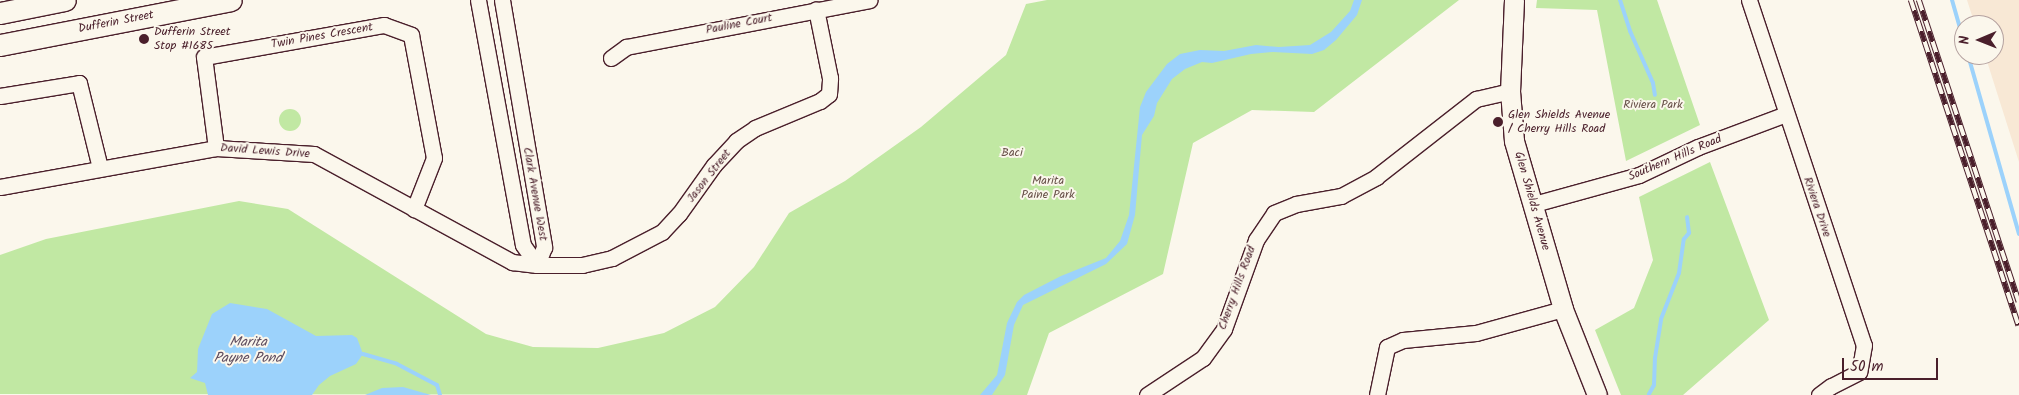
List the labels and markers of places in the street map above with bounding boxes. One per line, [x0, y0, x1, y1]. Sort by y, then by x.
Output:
place label: Dufferin Street Stop #1685 [154, 25, 230, 53]
marker: Dufferin Street Stop #1685 [138, 33, 150, 45]
place label: Glen Shields Avenue / Cherry Hills Road [1508, 108, 1610, 136]
marker: Glen Shields Avenue / Cherry Hills Road [1492, 116, 1504, 128]

